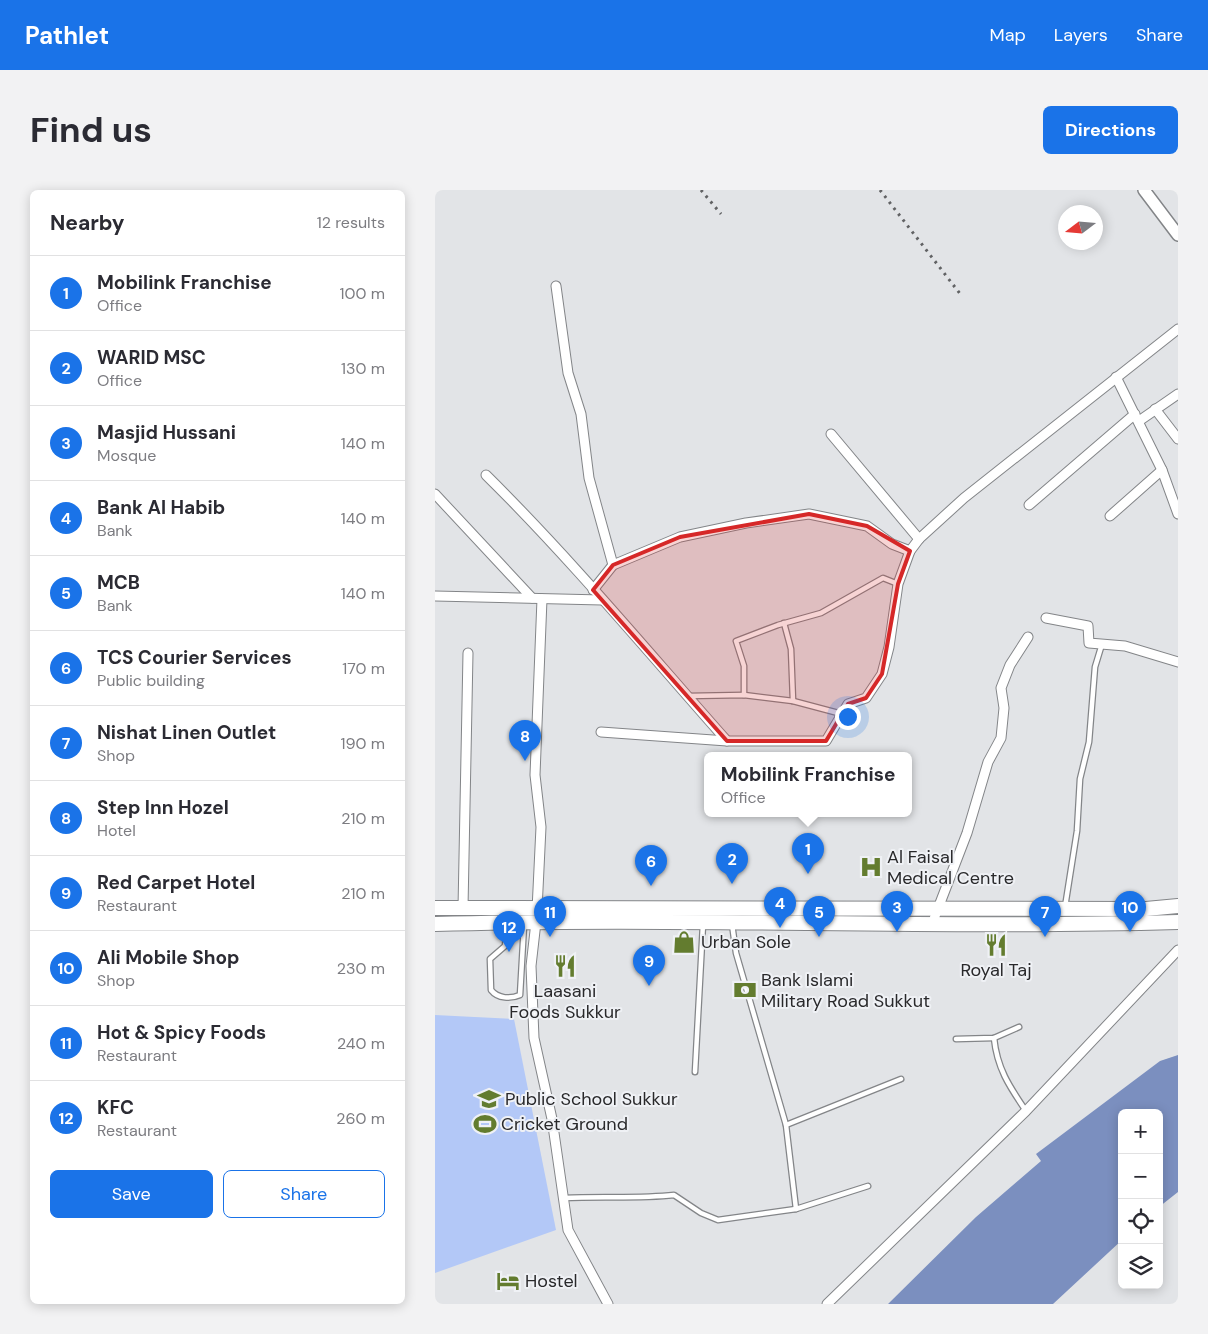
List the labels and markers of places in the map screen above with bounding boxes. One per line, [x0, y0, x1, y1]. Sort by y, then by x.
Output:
pin: 8 [509, 720, 541, 761]
pin: 1 [792, 833, 824, 874]
pin: 2 [716, 843, 748, 884]
pin: 6 [635, 845, 667, 886]
place label: Al Faisal Medical Centre [887, 845, 1014, 890]
hospital icon: Al Faisal Medical Centre [858, 854, 884, 880]
pin: 4 [764, 887, 796, 928]
pin: 3 [881, 891, 913, 932]
pin: 10 [1114, 891, 1146, 932]
pin: 11 [534, 896, 566, 937]
pin: 5 [803, 896, 835, 937]
pin: 7 [1029, 896, 1061, 937]
pin: 12 [493, 911, 525, 952]
shop icon: Urban Sole [671, 929, 697, 955]
place label: Urban Sole [701, 930, 791, 954]
restaurant icon: Royal Taj [983, 932, 1009, 958]
pin: 9 [633, 945, 665, 986]
restaurant icon: Laasani Foods Sukkur [552, 953, 578, 979]
place label: Royal Taj [960, 958, 1032, 982]
place label: Bank Islami Military Road Sukkut [761, 968, 930, 1013]
bank icon: Bank Islami Military Road Sukkut [732, 977, 758, 1003]
place label: Laasani Foods Sukkur [509, 979, 621, 1024]
school or university icon: Public School Sukkur [476, 1086, 502, 1112]
place label: Public School Sukkur [505, 1087, 678, 1111]
sports icon: Cricket Ground [472, 1111, 498, 1137]
place label: Cricket Ground [501, 1112, 628, 1136]
hotel icon: Hostel [495, 1268, 521, 1294]
place label: Hostel [525, 1269, 578, 1293]

